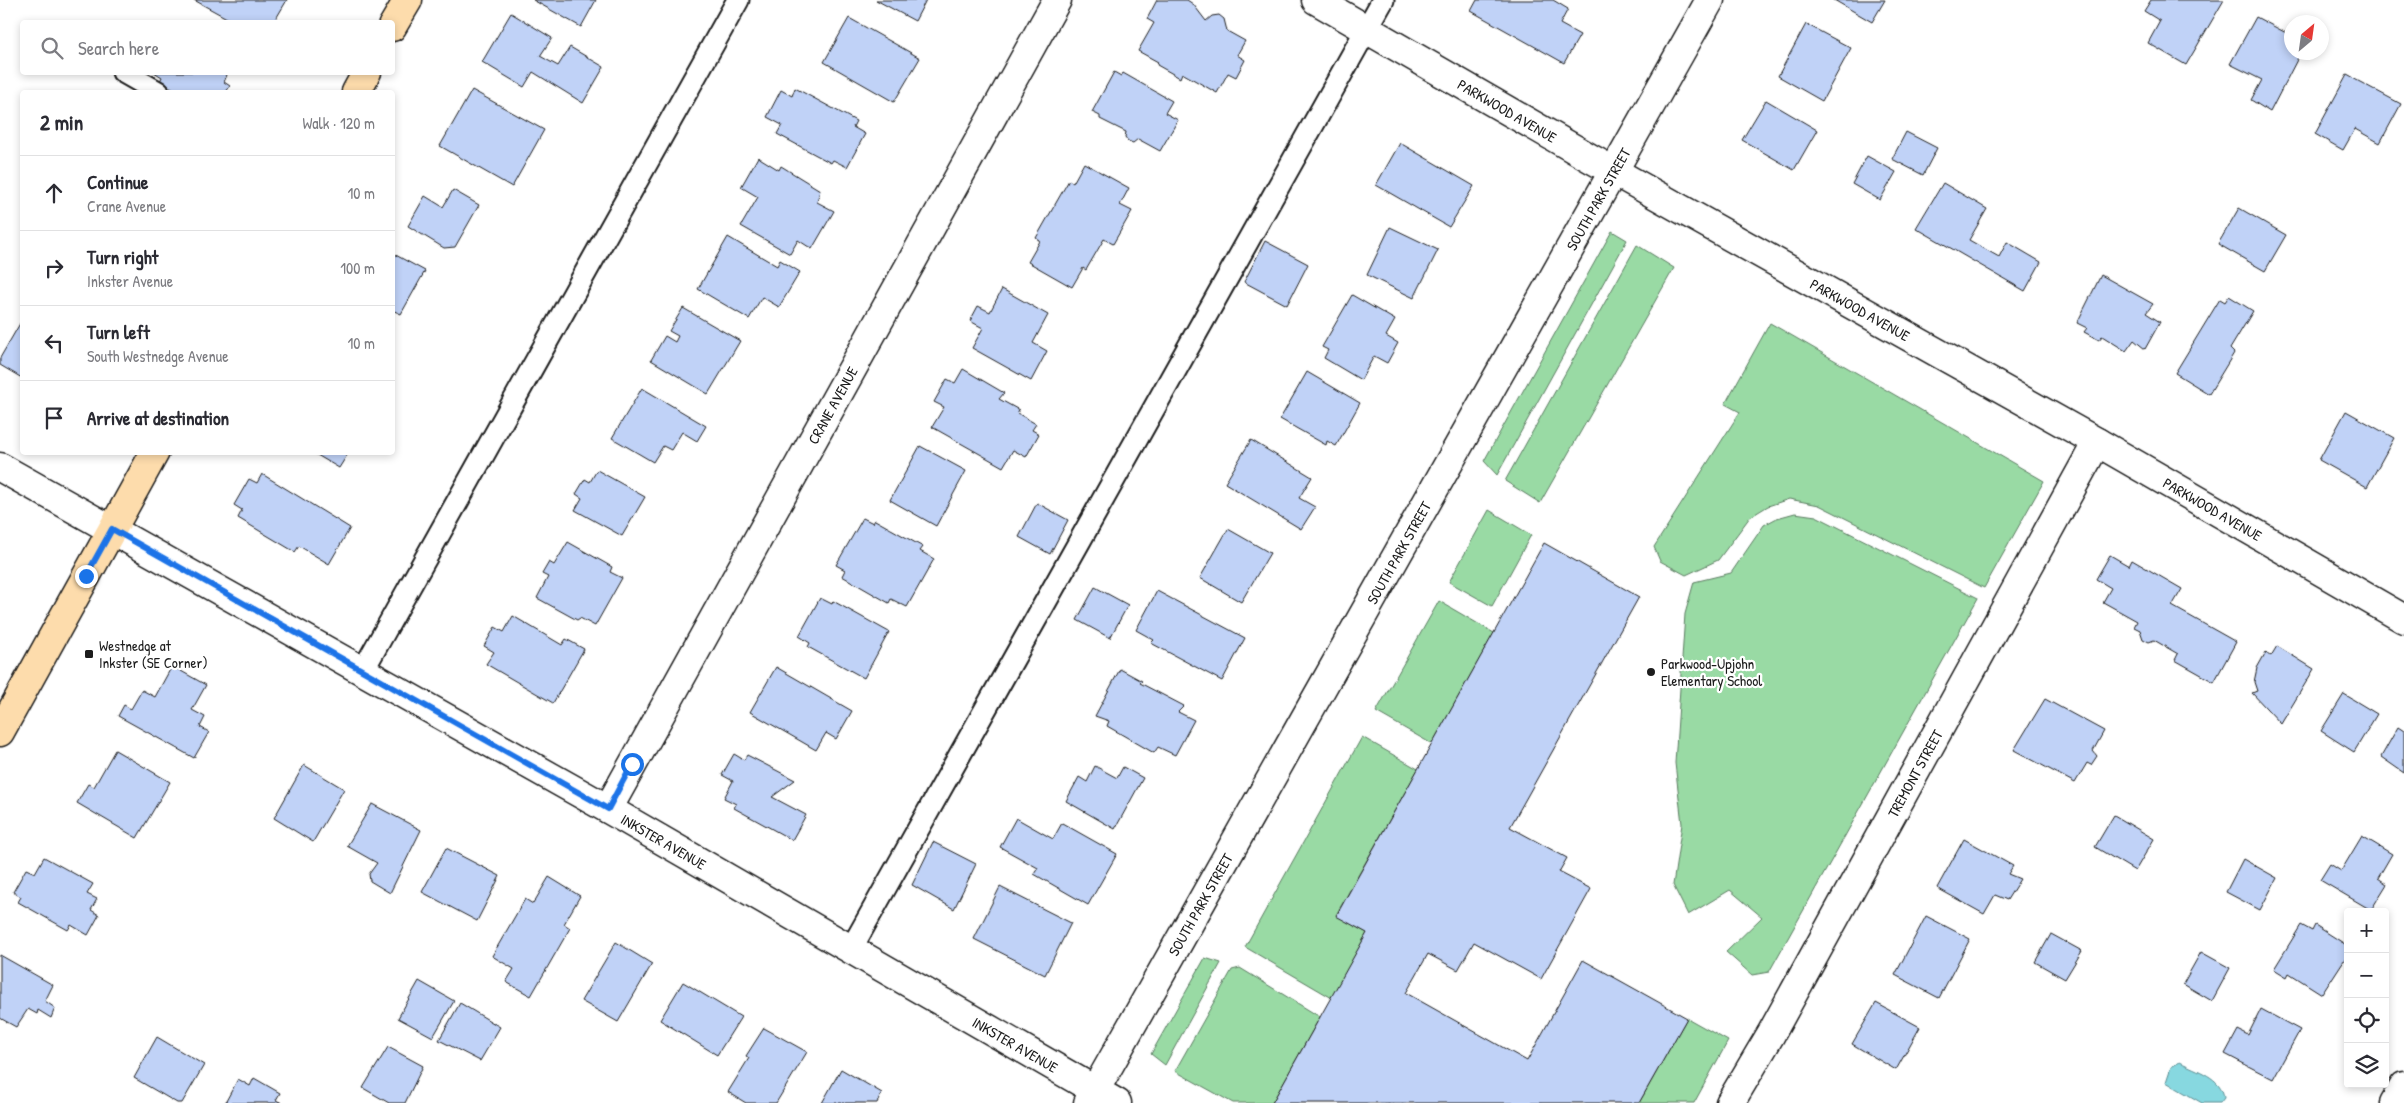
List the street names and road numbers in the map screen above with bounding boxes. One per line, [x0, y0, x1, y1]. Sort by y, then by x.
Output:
street label: PARKWOOD AVENUE [1454, 74, 1561, 147]
street label: SOUTH PARK STREET [1561, 143, 1636, 254]
street label: PARKWOOD AVENUE [1807, 273, 1914, 346]
street label: CRANE AVENUE [802, 362, 862, 448]
street label: PARKWOOD AVENUE [2159, 472, 2266, 546]
street label: SOUTH PARK STREET [1361, 497, 1436, 608]
street label: TREMONT STREET [1882, 725, 1948, 821]
street label: INKSTER AVENUE [617, 808, 711, 874]
street label: SOUTH PARK STREET [1163, 848, 1238, 960]
street label: INKSTER AVENUE [969, 1011, 1062, 1077]

